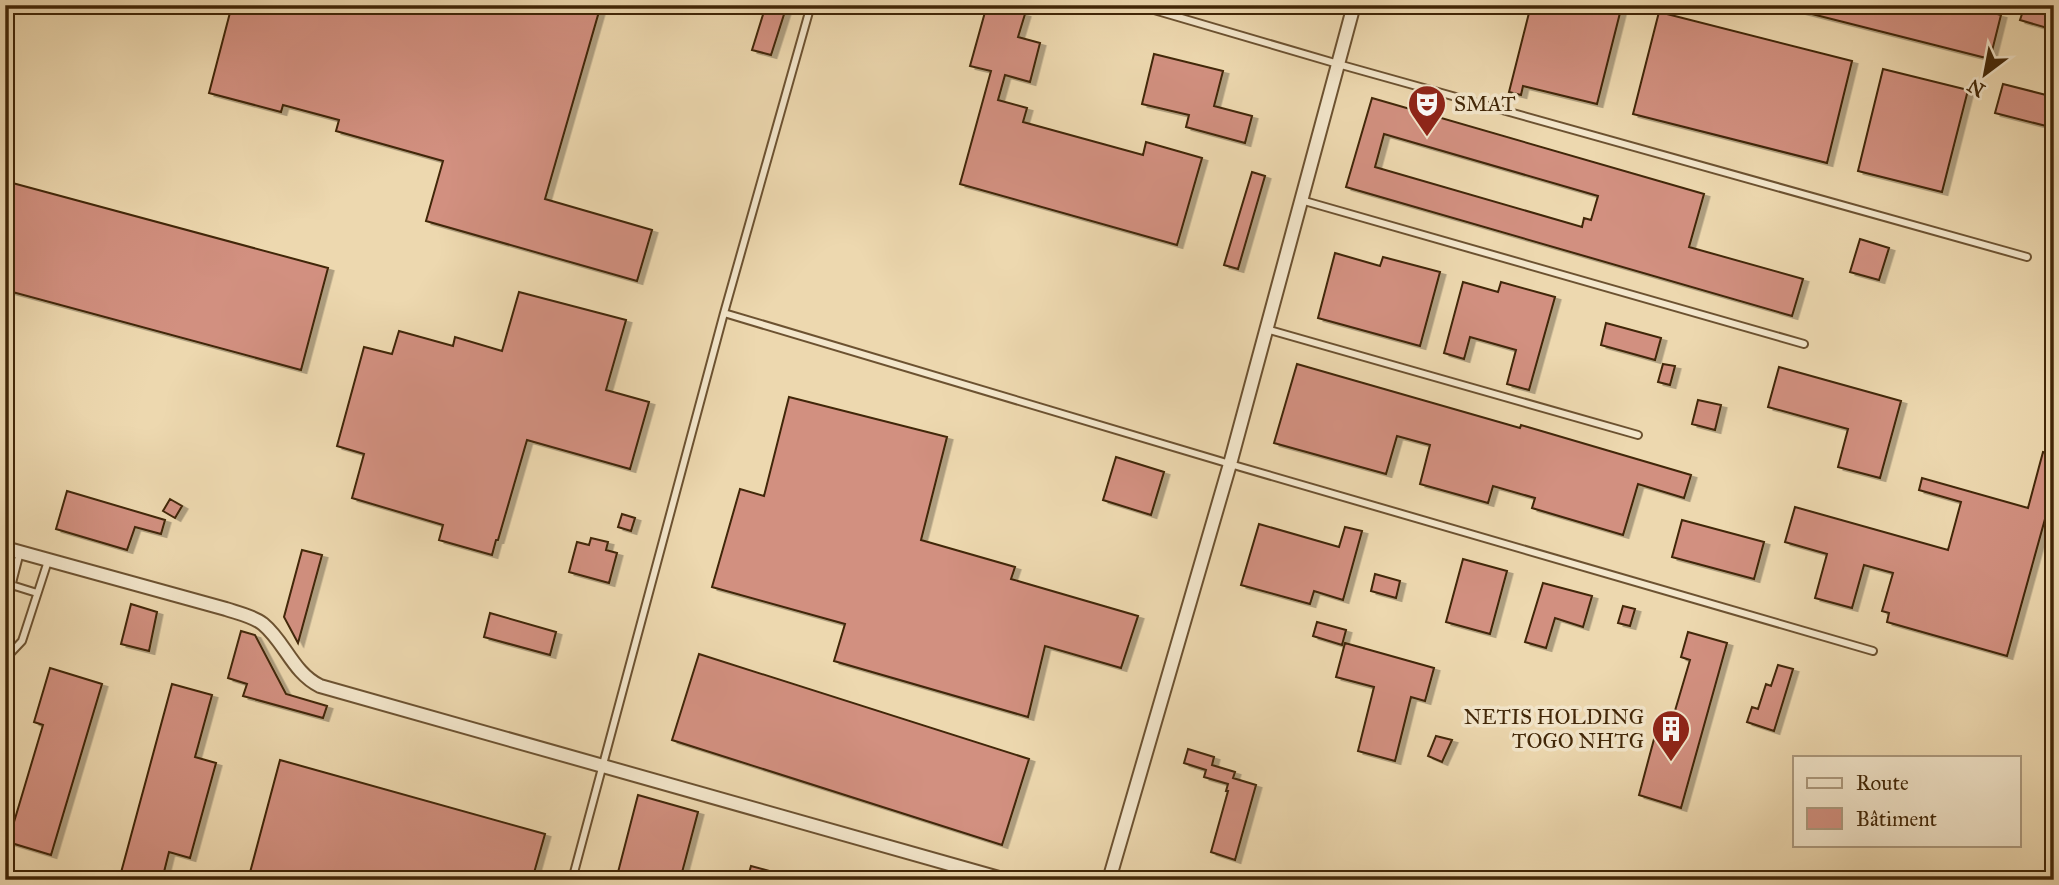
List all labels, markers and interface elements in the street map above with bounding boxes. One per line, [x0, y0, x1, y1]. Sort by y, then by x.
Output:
north arrow [1951, 38, 2021, 108]
text: N [1963, 74, 1989, 102]
theatre icon: SMAT [1406, 83, 1448, 138]
place label: SMAT [1454, 91, 1516, 117]
place label: NETIS HOLDING TOGO NHTG [1464, 704, 1644, 754]
building icon: NETIS HOLDING TOGO NHTG [1650, 708, 1692, 763]
legend [1793, 756, 2021, 846]
text: Route [1856, 770, 1909, 796]
text: Bâtiment [1856, 806, 1938, 832]

